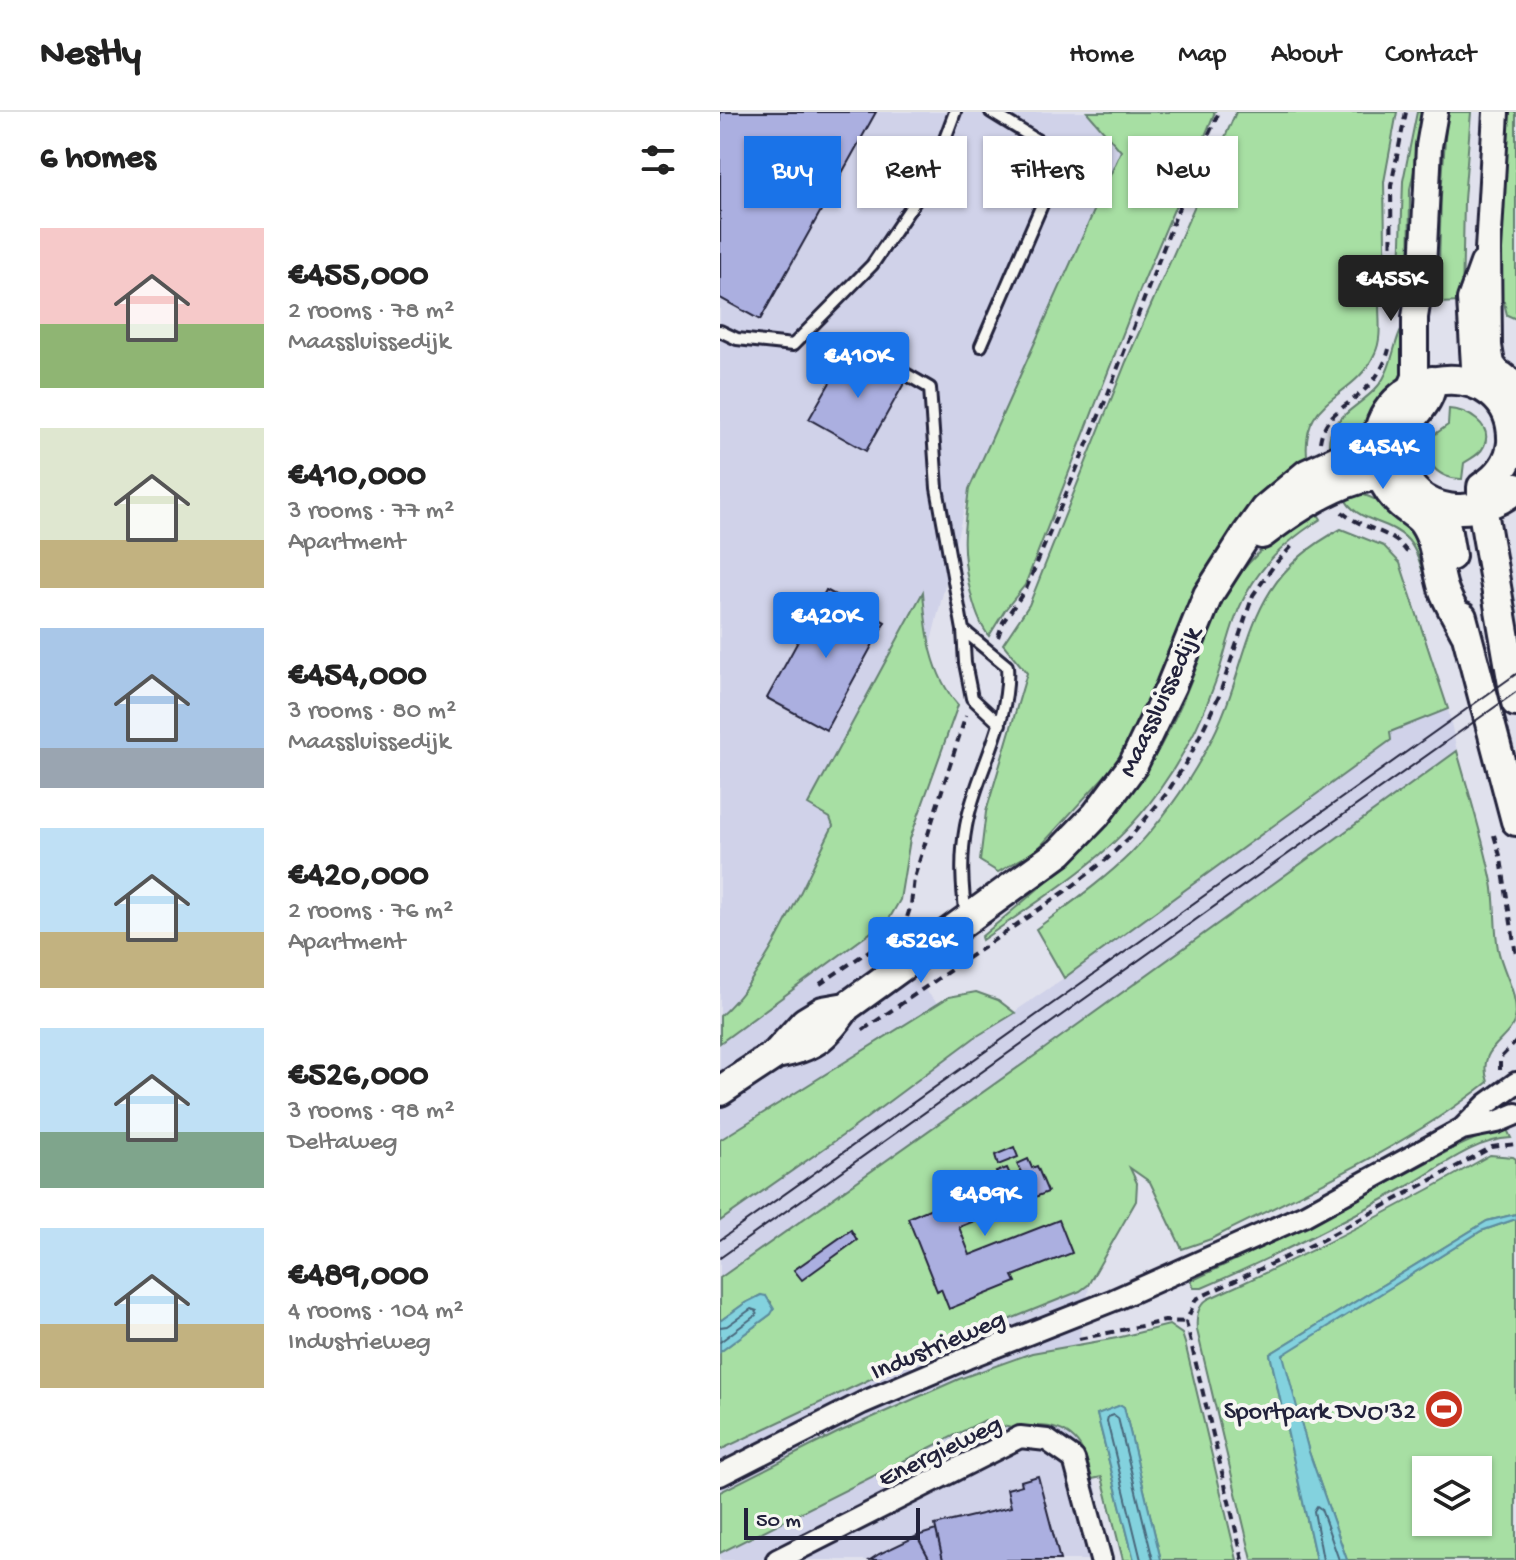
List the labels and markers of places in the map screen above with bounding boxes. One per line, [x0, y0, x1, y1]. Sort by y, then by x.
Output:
pin: €455K [1335, 255, 1447, 323]
pin: €410K [802, 332, 914, 400]
pin: €454K [1327, 423, 1439, 491]
pin: €420K [770, 592, 882, 660]
pin: €526K [865, 917, 977, 985]
pin: €489K [929, 1170, 1041, 1238]
sports icon: Sportpark DVO'32 [1423, 1388, 1465, 1430]
place label: Sportpark DVO'32 [1224, 1398, 1416, 1429]

